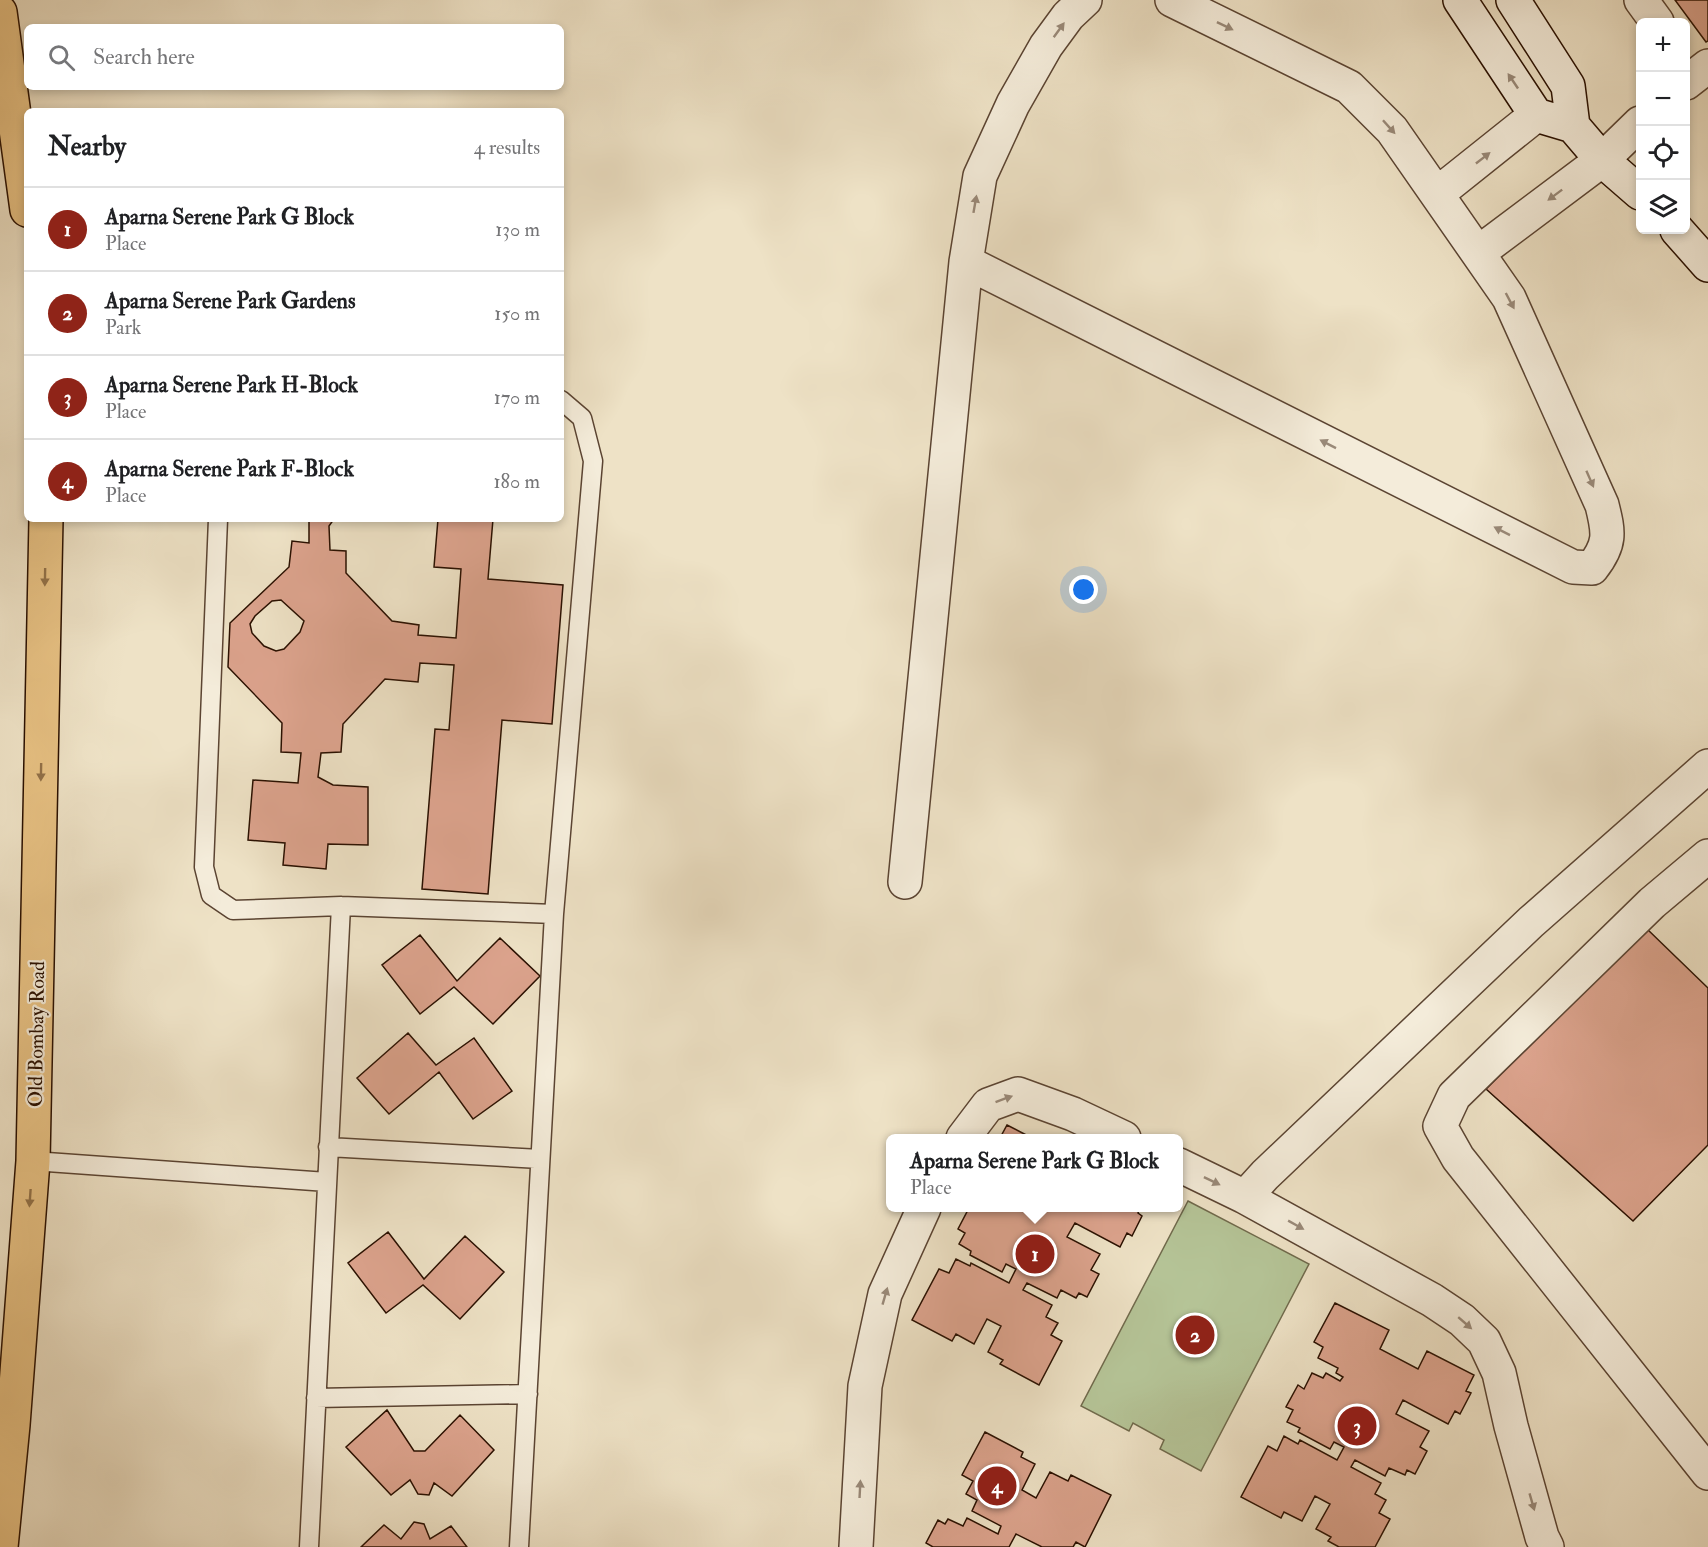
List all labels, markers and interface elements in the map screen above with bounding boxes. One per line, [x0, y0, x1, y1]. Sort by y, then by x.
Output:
map controls [1636, 18, 1690, 234]
button: + [1636, 18, 1690, 72]
one-way arrow [1216, 21, 1233, 31]
one-way arrow [1052, 22, 1064, 37]
search box [24, 24, 564, 90]
icon: search [45, 41, 78, 74]
text: Search here [93, 43, 195, 71]
one-way arrow [1508, 72, 1519, 89]
button: − [1636, 72, 1690, 126]
one-way arrow [1382, 119, 1395, 134]
button: locate [1636, 126, 1690, 180]
text: Nearby [48, 131, 126, 163]
text: 4 results [474, 135, 540, 160]
one-way arrow [1475, 151, 1491, 164]
button: layers [1636, 180, 1690, 234]
one-way arrow [1548, 189, 1563, 201]
one-way arrow [971, 194, 980, 213]
text: Aparna Serene Park G Block [105, 203, 354, 231]
text: 1 [64, 217, 71, 242]
text: 130 m [495, 217, 540, 242]
text: Place [105, 231, 146, 256]
text: Aparna Serene Park Gardens [105, 287, 355, 315]
one-way arrow [1505, 293, 1515, 310]
text: 2 [62, 301, 73, 326]
text: 150 m [494, 301, 540, 326]
text: Park [105, 315, 141, 340]
text: Aparna Serene Park H-Block [105, 371, 358, 399]
text: 3 [64, 385, 71, 410]
text: 170 m [494, 385, 540, 410]
text: Place [105, 399, 146, 424]
one-way arrow [1319, 439, 1336, 448]
text: Aparna Serene Park F-Block [105, 455, 354, 483]
text: 4 [62, 469, 73, 494]
text: 180 m [493, 469, 540, 494]
one-way arrow [1586, 471, 1595, 488]
text: Place [105, 483, 146, 508]
one-way arrow [1493, 527, 1511, 537]
one-way arrow [41, 568, 50, 587]
your location [1069, 575, 1098, 604]
one-way arrow [36, 763, 46, 782]
street label: Old Bombay Road [23, 961, 50, 1107]
one-way arrow [995, 1094, 1013, 1104]
popup [886, 1134, 1183, 1212]
text: Aparna Serene Park G Block [910, 1147, 1159, 1175]
text: Place [910, 1175, 952, 1200]
one-way arrow [1203, 1177, 1220, 1186]
one-way arrow [25, 1189, 35, 1208]
one-way arrow [1288, 1220, 1305, 1230]
pin: 1 [1016, 1232, 1054, 1276]
one-way arrow [881, 1287, 890, 1305]
pin: 2 [1176, 1312, 1214, 1358]
one-way arrow [1457, 1316, 1472, 1329]
pin: 3 [1338, 1404, 1376, 1448]
pin: 4 [978, 1464, 1016, 1508]
one-way arrow [855, 1479, 864, 1498]
one-way arrow [1528, 1493, 1537, 1511]

